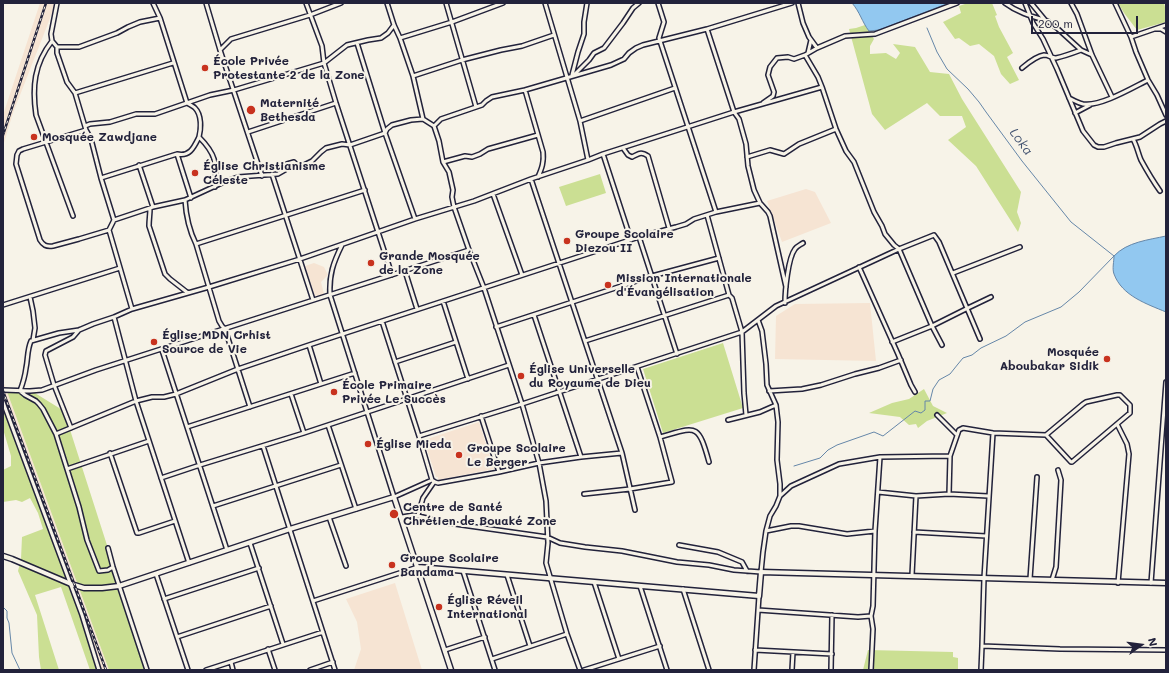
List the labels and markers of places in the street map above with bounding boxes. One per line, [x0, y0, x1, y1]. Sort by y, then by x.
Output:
place label: École Privée Protestante 2 de la Zone [213, 54, 365, 82]
marker: École Privée Protestante 2 de la Zone [200, 63, 210, 73]
place label: Maternité Bethesda [260, 96, 319, 124]
marker: Maternité Bethesda [245, 104, 257, 116]
place label: Mosquée Zawdjane [42, 130, 157, 144]
marker: Mosquée Zawdjane [29, 132, 39, 142]
place label: Église Christianisme Céleste [203, 159, 325, 187]
marker: Église Christianisme Céleste [190, 168, 200, 178]
place label: Groupe Scolaire Diezou II [575, 227, 674, 255]
marker: Groupe Scolaire Diezou II [562, 236, 572, 246]
place label: Grande Mosquée de la Zone [379, 249, 480, 277]
marker: Grande Mosquée de la Zone [366, 258, 376, 268]
place label: Mission Internationale d'Évangélisation [616, 271, 752, 299]
marker: Mission Internationale d'Évangélisation [603, 280, 613, 290]
place label: Église MDN Crhist Source de Vie [162, 328, 271, 356]
marker: Église MDN Crhist Source de Vie [149, 337, 159, 347]
place label: Mosquée Aboubakar Sidik [1000, 345, 1099, 373]
marker: Mosquée Aboubakar Sidik [1102, 354, 1112, 364]
place label: Église Universelle du Royaume de Dieu [529, 362, 651, 390]
marker: Église Universelle du Royaume de Dieu [516, 371, 526, 381]
place label: École Primaire Privée Le Succès [342, 378, 446, 406]
marker: École Primaire Privée Le Succès [329, 387, 339, 397]
place label: Église Mieda [376, 437, 452, 451]
marker: Église Mieda [363, 439, 373, 449]
place label: Groupe Scolaire Le Berger [467, 441, 566, 469]
marker: Groupe Scolaire Le Berger [454, 450, 464, 460]
place label: Centre de Santé Chrétien de Bouaké Zone [403, 500, 556, 528]
marker: Centre de Santé Chrétien de Bouaké Zone [388, 508, 400, 520]
place label: Groupe Scolaire Bandama [400, 551, 499, 579]
marker: Groupe Scolaire Bandama [387, 560, 397, 570]
place label: Église Réveil International [447, 593, 527, 621]
marker: Église Réveil International [434, 602, 444, 612]

